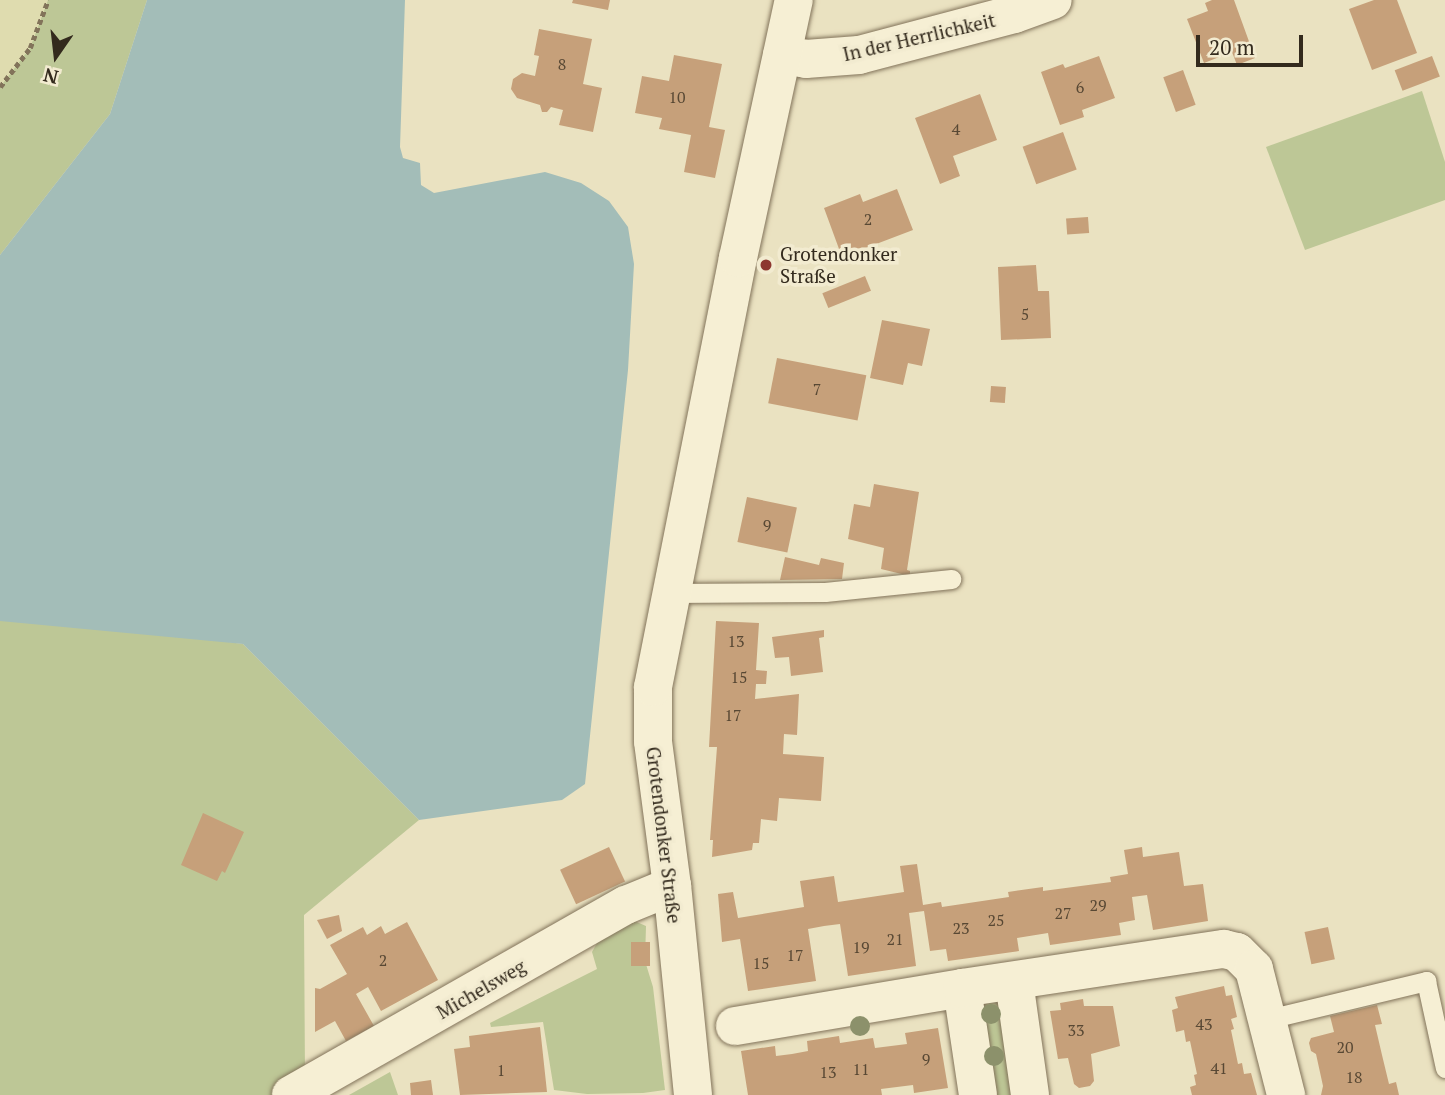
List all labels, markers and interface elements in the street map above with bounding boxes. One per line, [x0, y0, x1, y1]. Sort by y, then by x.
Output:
street label: In der Herrlichkeit [840, 8, 998, 66]
north arrow [21, 21, 91, 91]
scale bar [1200, 21, 1307, 65]
text: 20 m [1209, 33, 1255, 61]
house number: 8 [558, 54, 566, 74]
text: N [41, 63, 61, 91]
house number: 6 [1076, 77, 1084, 97]
house number: 10 [668, 87, 686, 107]
house number: 4 [952, 119, 960, 139]
house number: 2 [864, 209, 872, 229]
place label: Grotendonker Straße [780, 243, 897, 287]
marker: Grotendonker Straße [758, 257, 774, 273]
house number: 5 [1021, 304, 1029, 324]
house number: 7 [813, 379, 821, 399]
house number: 9 [763, 515, 771, 535]
house number: 13 [727, 631, 745, 651]
house number: 15 [730, 667, 748, 687]
house number: 17 [724, 705, 742, 725]
street label: Grotendonker Straße [642, 745, 686, 925]
house number: 29 [1089, 895, 1107, 915]
house number: 27 [1054, 903, 1072, 923]
house number: 25 [987, 910, 1005, 930]
house number: 23 [952, 918, 970, 938]
house number: 21 [886, 929, 904, 949]
house number: 19 [852, 937, 870, 957]
house number: 17 [786, 945, 804, 965]
house number: 2 [379, 950, 387, 970]
house number: 15 [752, 953, 770, 973]
street label: Michelsweg [432, 954, 530, 1024]
house number: 43 [1195, 1014, 1213, 1034]
house number: 33 [1067, 1020, 1085, 1040]
house number: 20 [1336, 1037, 1354, 1057]
house number: 9 [922, 1049, 930, 1069]
house number: 41 [1210, 1058, 1228, 1078]
house number: 11 [852, 1059, 870, 1079]
house number: 1 [497, 1060, 505, 1080]
house number: 13 [819, 1062, 837, 1082]
house number: 18 [1345, 1067, 1363, 1087]

